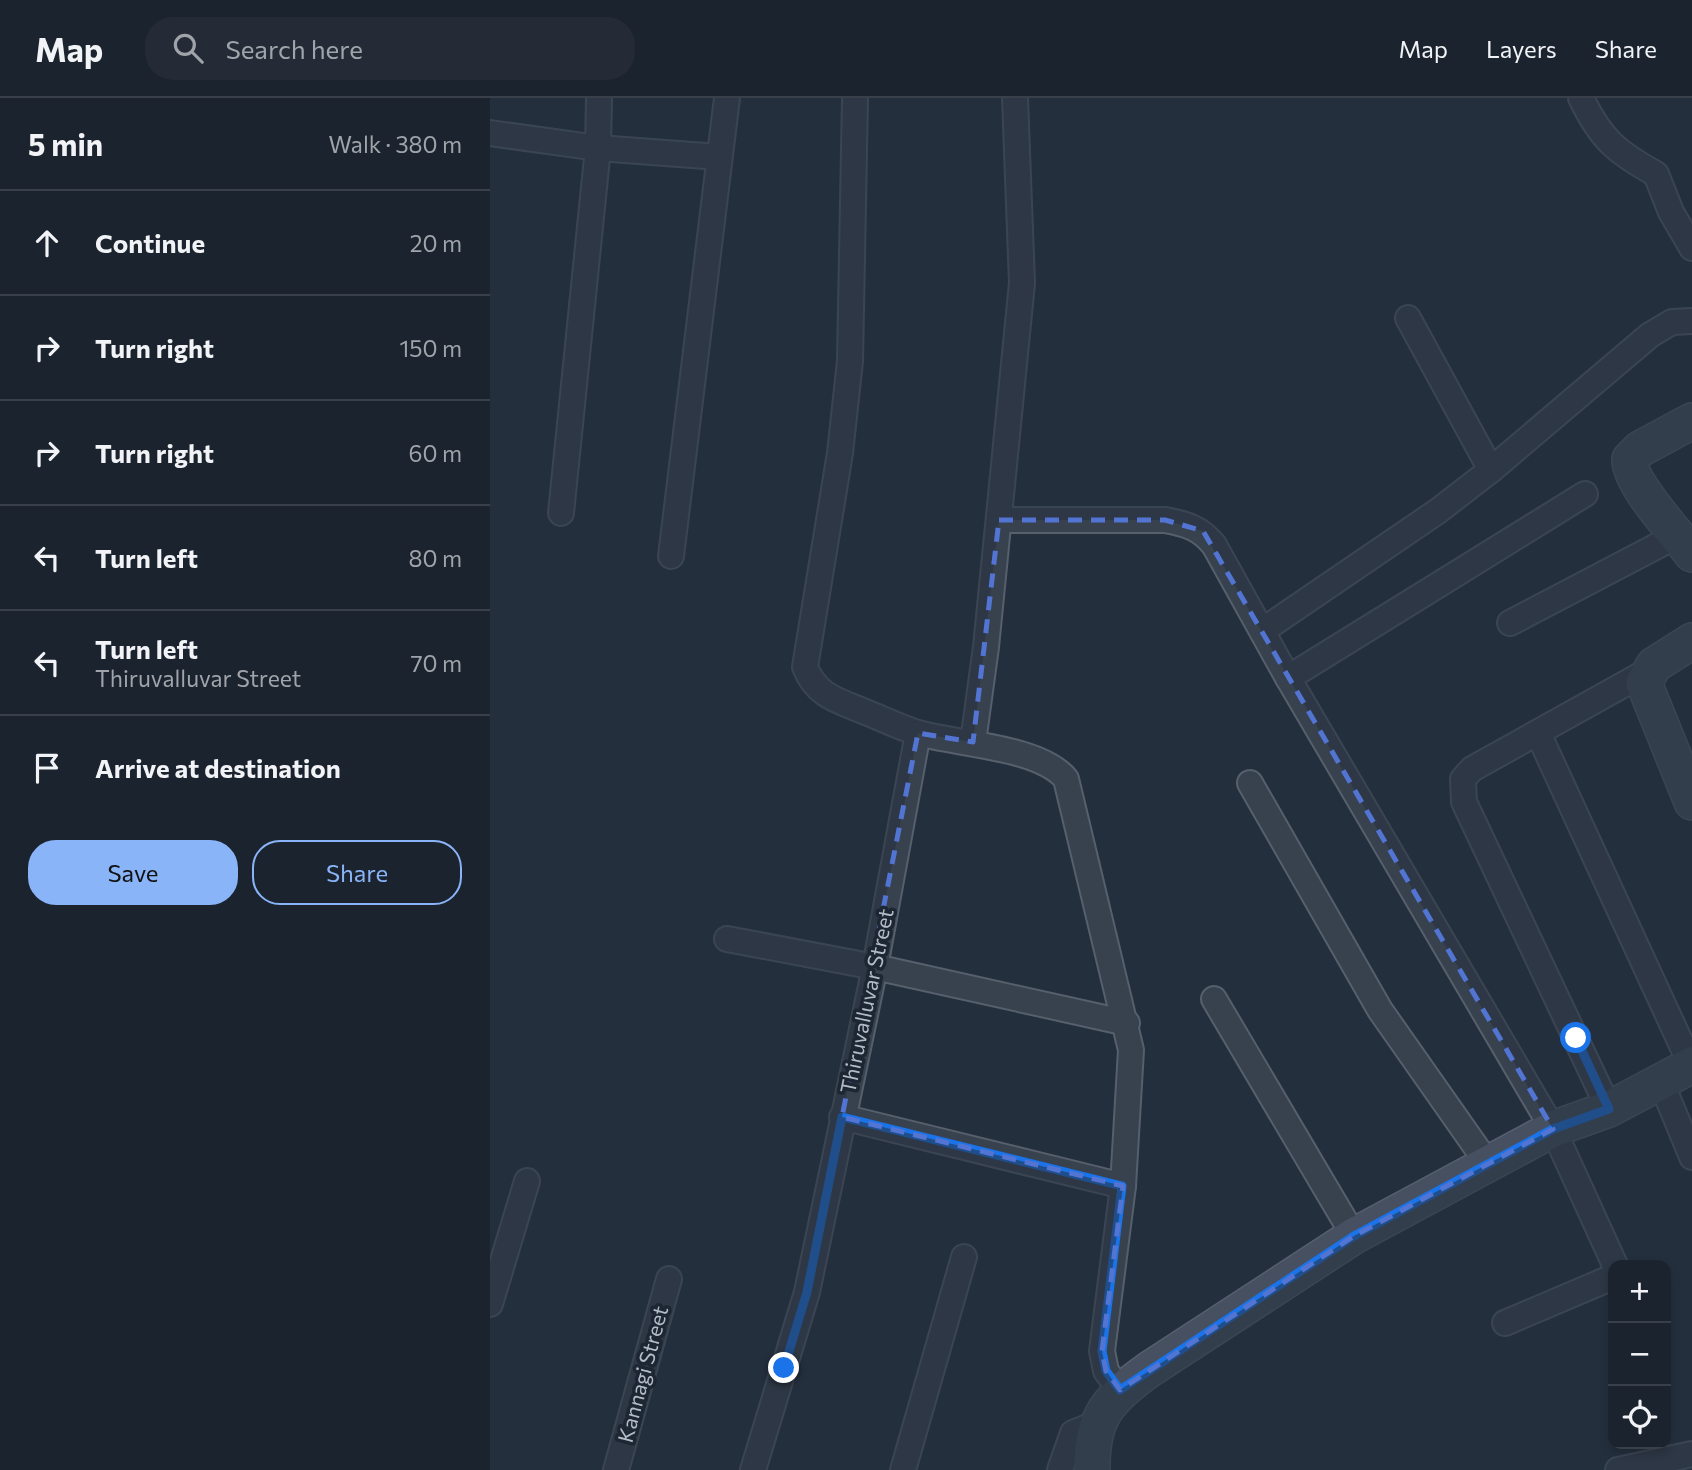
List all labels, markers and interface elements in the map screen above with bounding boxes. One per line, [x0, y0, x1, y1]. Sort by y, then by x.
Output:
search box [145, 17, 635, 80]
text: Map [35, 28, 103, 69]
icon: search [169, 29, 207, 67]
text: Search here [225, 33, 363, 64]
text: Map [1399, 34, 1448, 63]
text: Layers [1486, 34, 1557, 63]
text: Share [1595, 34, 1657, 63]
text: 5 min [28, 125, 103, 162]
text: Walk · 380 m [329, 130, 462, 158]
icon: ahead [28, 224, 66, 262]
text: Continue [95, 227, 205, 258]
text: 20 m [410, 229, 462, 257]
icon: right [28, 329, 66, 367]
text: Turn right [95, 332, 214, 363]
text: 150 m [399, 334, 462, 362]
icon: right [28, 434, 66, 472]
text: Turn right [95, 437, 214, 468]
text: 60 m [409, 439, 462, 467]
icon: left [28, 539, 66, 577]
text: Turn left [95, 542, 198, 573]
text: 80 m [409, 544, 462, 572]
text: Turn left [95, 633, 198, 664]
icon: left [28, 644, 66, 682]
text: 70 m [410, 649, 462, 677]
text: Thiruvalluvar Street [95, 664, 301, 692]
icon: arrive [28, 749, 66, 787]
text: Arrive at destination [95, 752, 341, 783]
button: Save [28, 840, 238, 905]
button: Share [252, 840, 462, 905]
street label: Thiruvalluvar Street [834, 906, 898, 1096]
route start [1560, 1022, 1591, 1053]
map controls [1608, 1260, 1671, 1449]
button: + [1608, 1260, 1671, 1323]
street label: Kannagi Street [612, 1303, 672, 1445]
button: − [1608, 1323, 1671, 1386]
route end [768, 1352, 799, 1383]
button: locate [1608, 1386, 1671, 1449]

